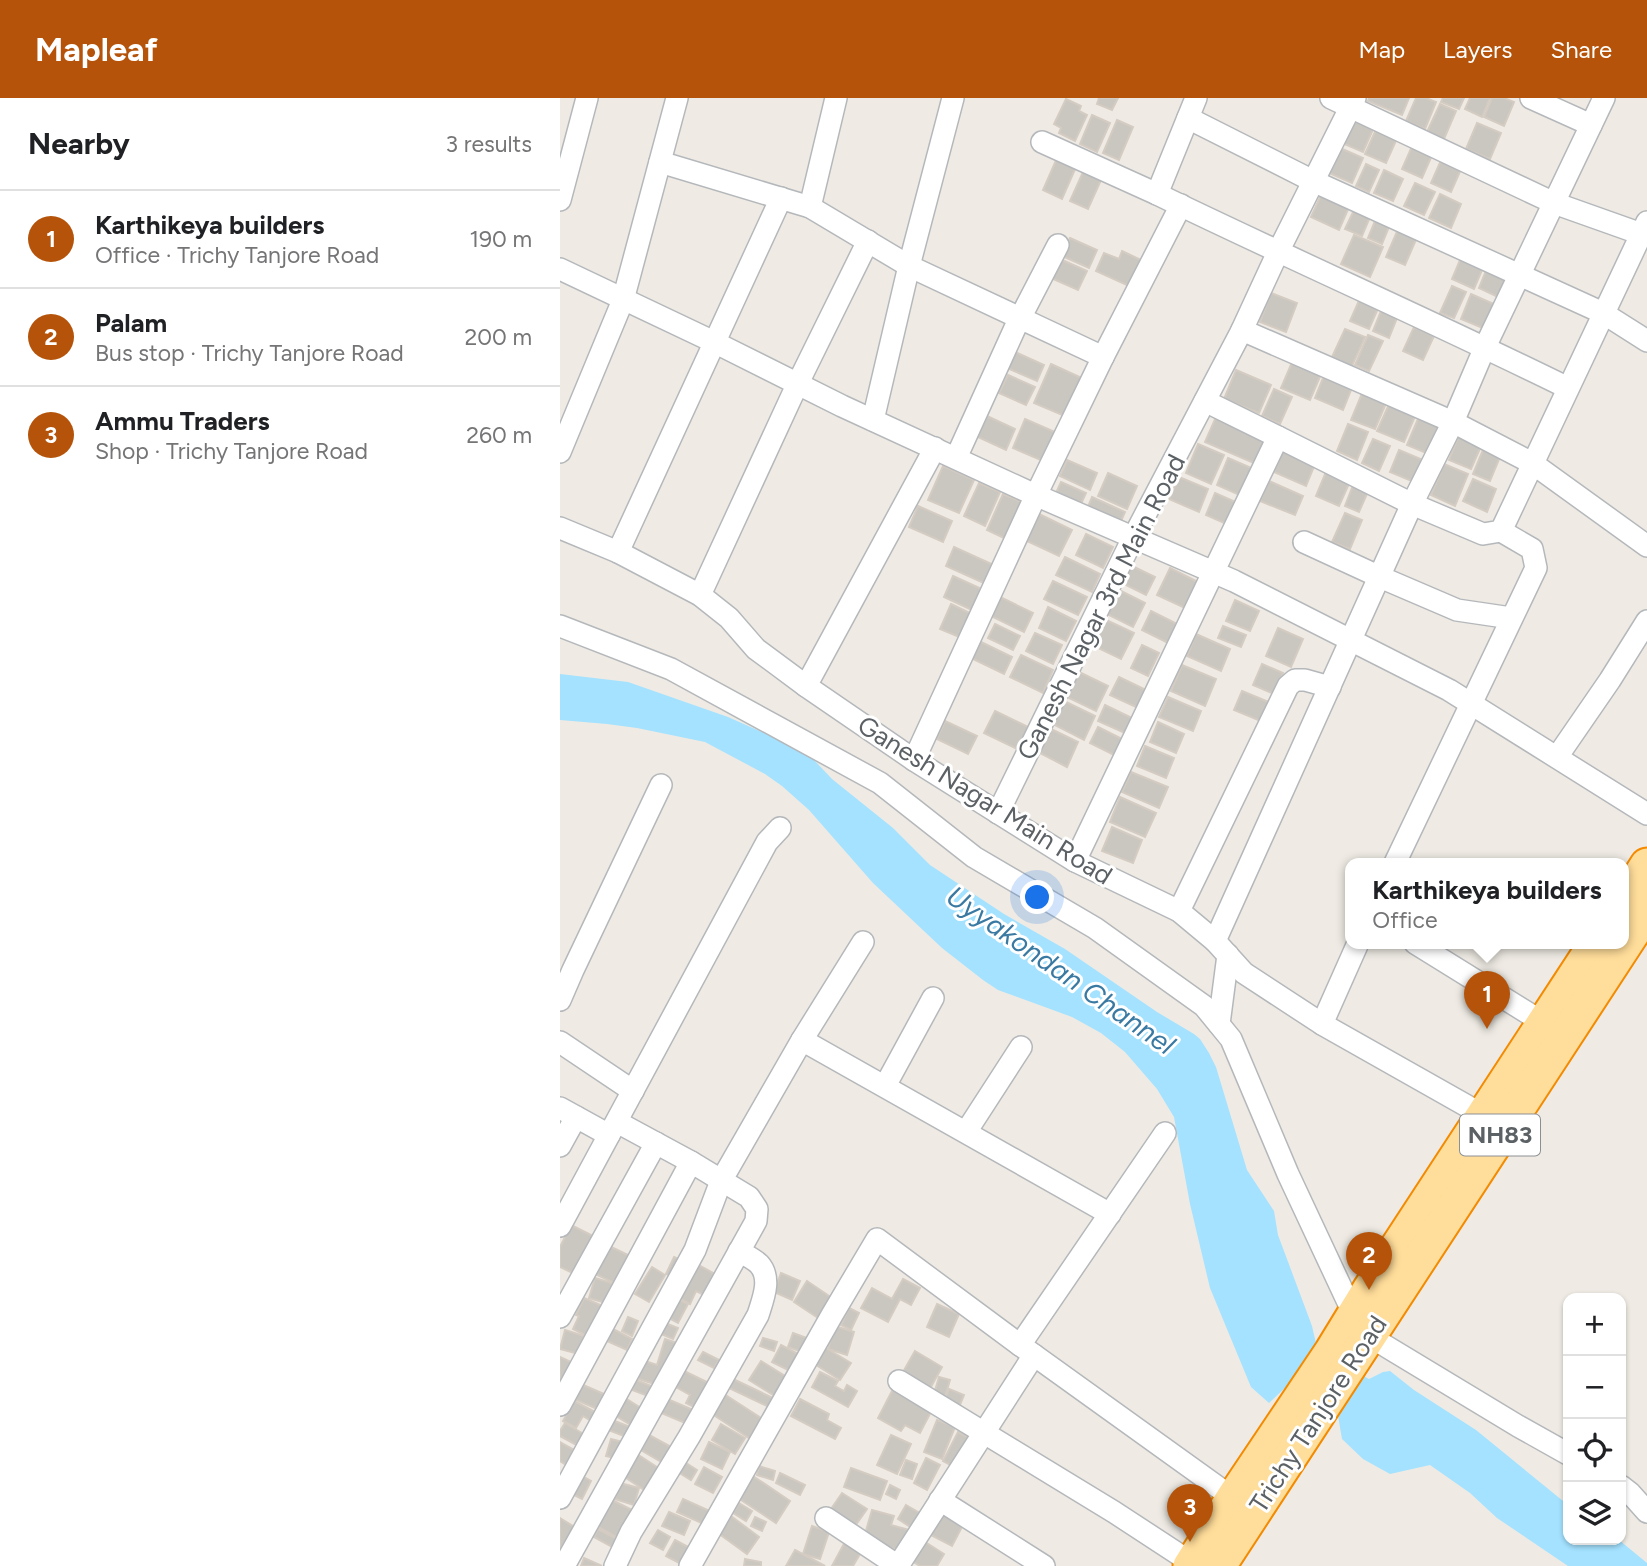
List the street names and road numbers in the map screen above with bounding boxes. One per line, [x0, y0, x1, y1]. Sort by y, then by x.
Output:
street label: Ganesh Nagar 3rd Main Road [1010, 449, 1192, 765]
street label: Ganesh Nagar Main Road [852, 709, 1118, 891]
road number: NH83 [1460, 1114, 1540, 1156]
street label: Trichy Tanjore Road [1242, 1310, 1394, 1518]

